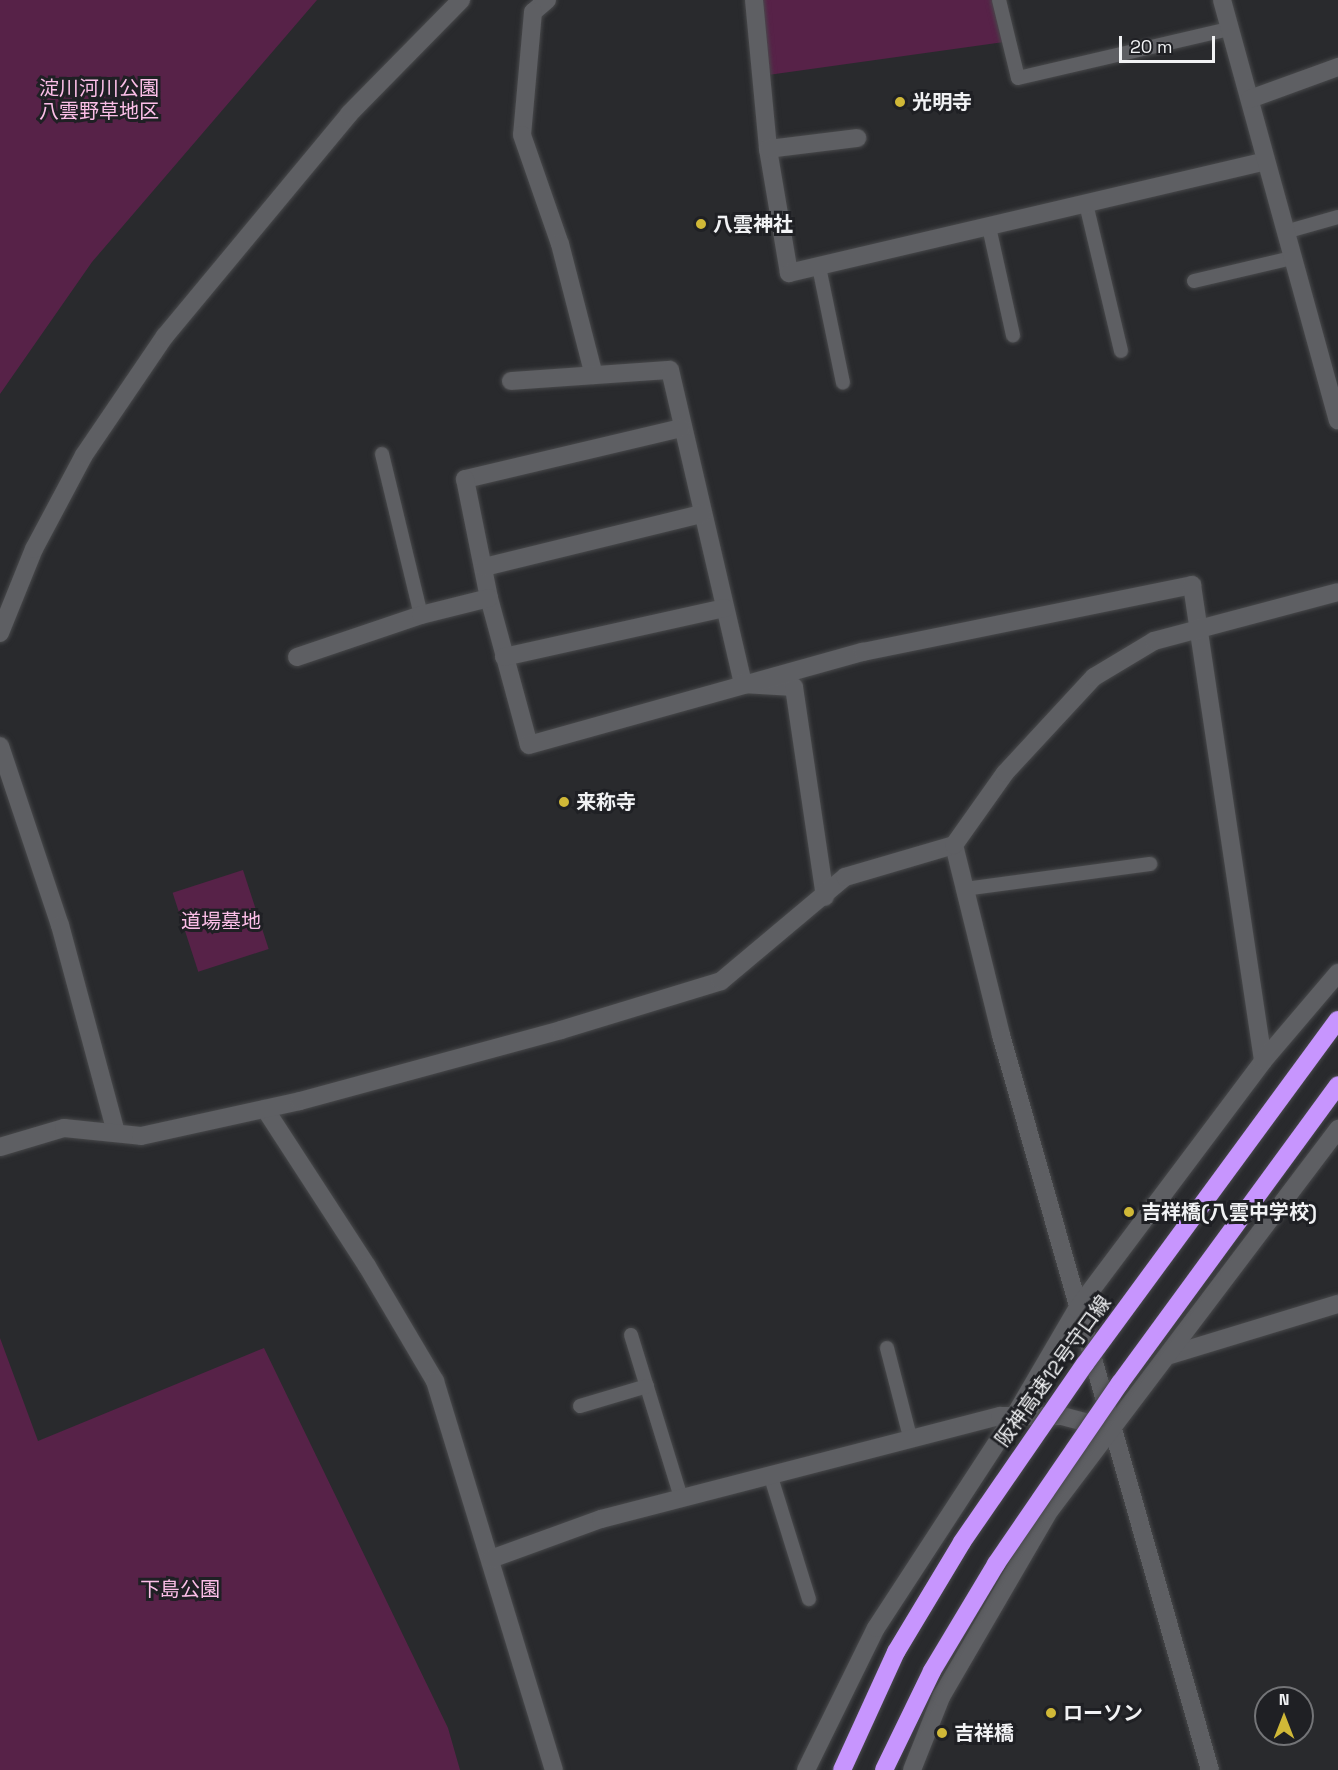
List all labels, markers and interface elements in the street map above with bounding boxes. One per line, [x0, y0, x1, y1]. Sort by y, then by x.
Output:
scale bar [1122, 24, 1218, 62]
text: 20 m [1130, 35, 1173, 58]
park label: 淀川河川公園 八雲野草地区 [39, 77, 159, 124]
place label: 光明寺 [912, 90, 972, 114]
marker: 光明寺 [893, 95, 907, 109]
place label: 八雲神社 [713, 212, 793, 236]
marker: 八雲神社 [694, 217, 708, 231]
place label: 来称寺 [576, 790, 636, 814]
marker: 来称寺 [557, 795, 571, 809]
park label: 道場墓地 [181, 909, 261, 933]
place label: 吉祥橋(八雲中学校) [1141, 1200, 1317, 1224]
marker: 吉祥橋(八雲中学校) [1122, 1205, 1136, 1219]
street label: 阪神高速12号守口線 [990, 1291, 1116, 1451]
park label: 下島公園 [140, 1577, 220, 1601]
north arrow [1254, 1686, 1314, 1746]
text: N [1279, 1689, 1289, 1710]
place label: ローソン [1063, 1701, 1143, 1725]
marker: ローソン [1044, 1706, 1058, 1720]
place label: 吉祥橋 [954, 1721, 1014, 1745]
marker: 吉祥橋 [935, 1726, 949, 1740]

